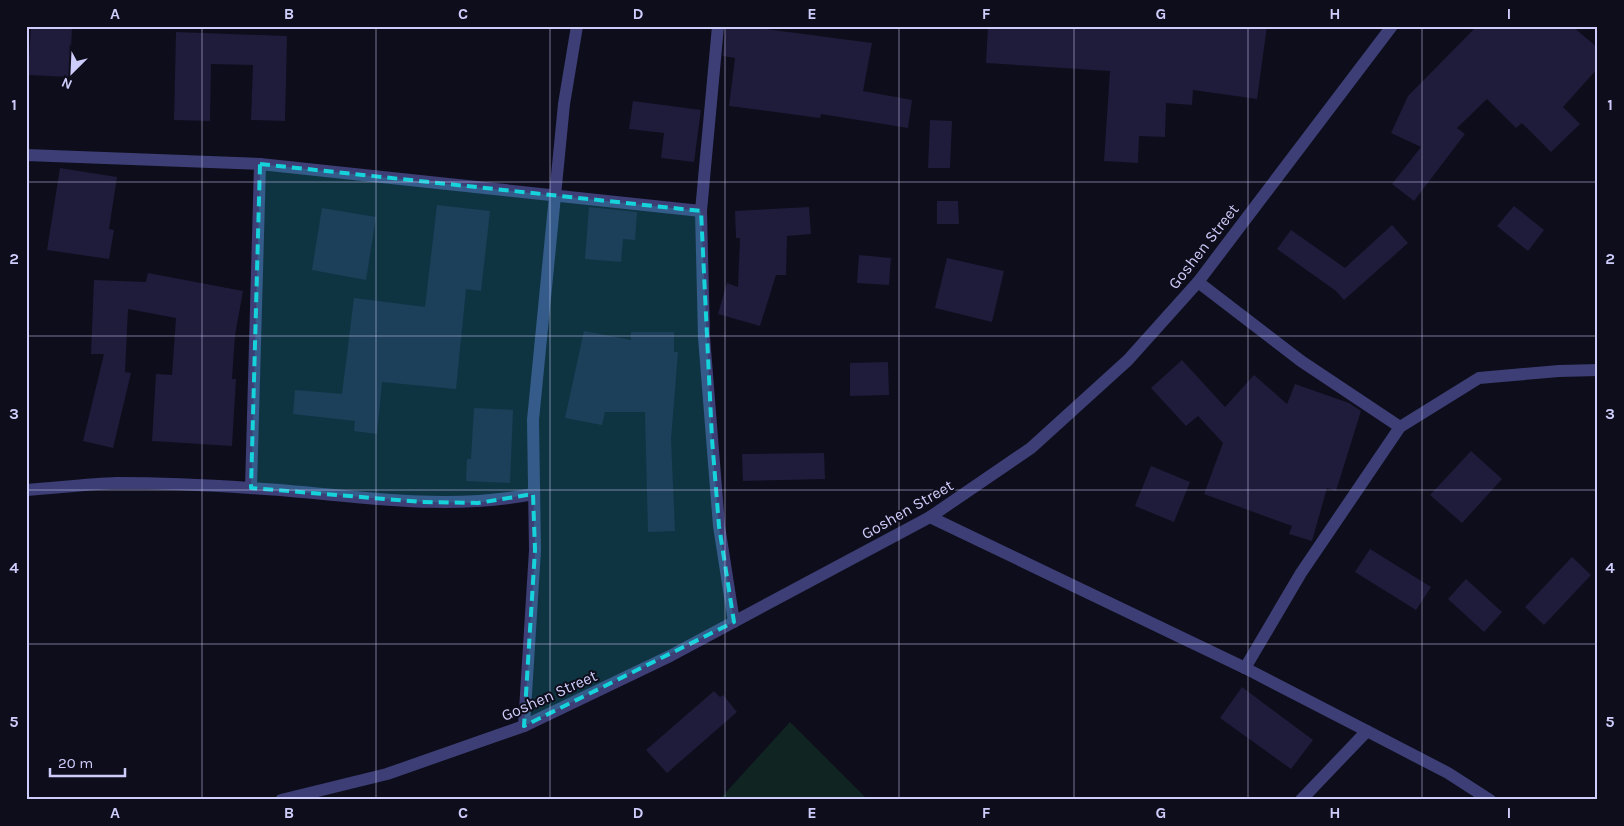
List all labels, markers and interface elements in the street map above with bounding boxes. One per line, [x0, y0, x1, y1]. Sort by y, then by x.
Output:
text: A [110, 4, 120, 23]
text: B [284, 4, 294, 23]
text: C [458, 4, 468, 23]
text: D [633, 4, 644, 23]
text: E [807, 4, 817, 23]
text: F [982, 4, 991, 23]
text: G [1156, 4, 1166, 23]
text: H [1329, 4, 1341, 23]
text: I [1507, 4, 1511, 23]
north arrow [48, 48, 98, 98]
text: N [59, 74, 75, 93]
text: 1 [11, 95, 17, 114]
text: 1 [1607, 95, 1613, 114]
street label: Goshen Street [1164, 200, 1242, 293]
text: 2 [9, 249, 19, 268]
text: 2 [1605, 249, 1615, 268]
text: 3 [9, 404, 19, 423]
text: 3 [1605, 404, 1615, 423]
street label: Goshen Street [858, 476, 956, 543]
text: 4 [9, 558, 19, 577]
text: 4 [1605, 558, 1615, 577]
street label: Goshen Street [498, 666, 600, 725]
text: 5 [9, 712, 19, 731]
text: 5 [1605, 712, 1615, 731]
scale bar [50, 746, 125, 778]
text: 20 m [58, 754, 93, 772]
text: A [110, 803, 120, 822]
text: B [284, 803, 294, 822]
text: C [458, 803, 468, 822]
text: D [633, 803, 644, 822]
text: E [807, 803, 817, 822]
text: F [982, 803, 991, 822]
text: G [1156, 803, 1166, 822]
text: H [1329, 803, 1341, 822]
text: I [1507, 803, 1511, 822]

